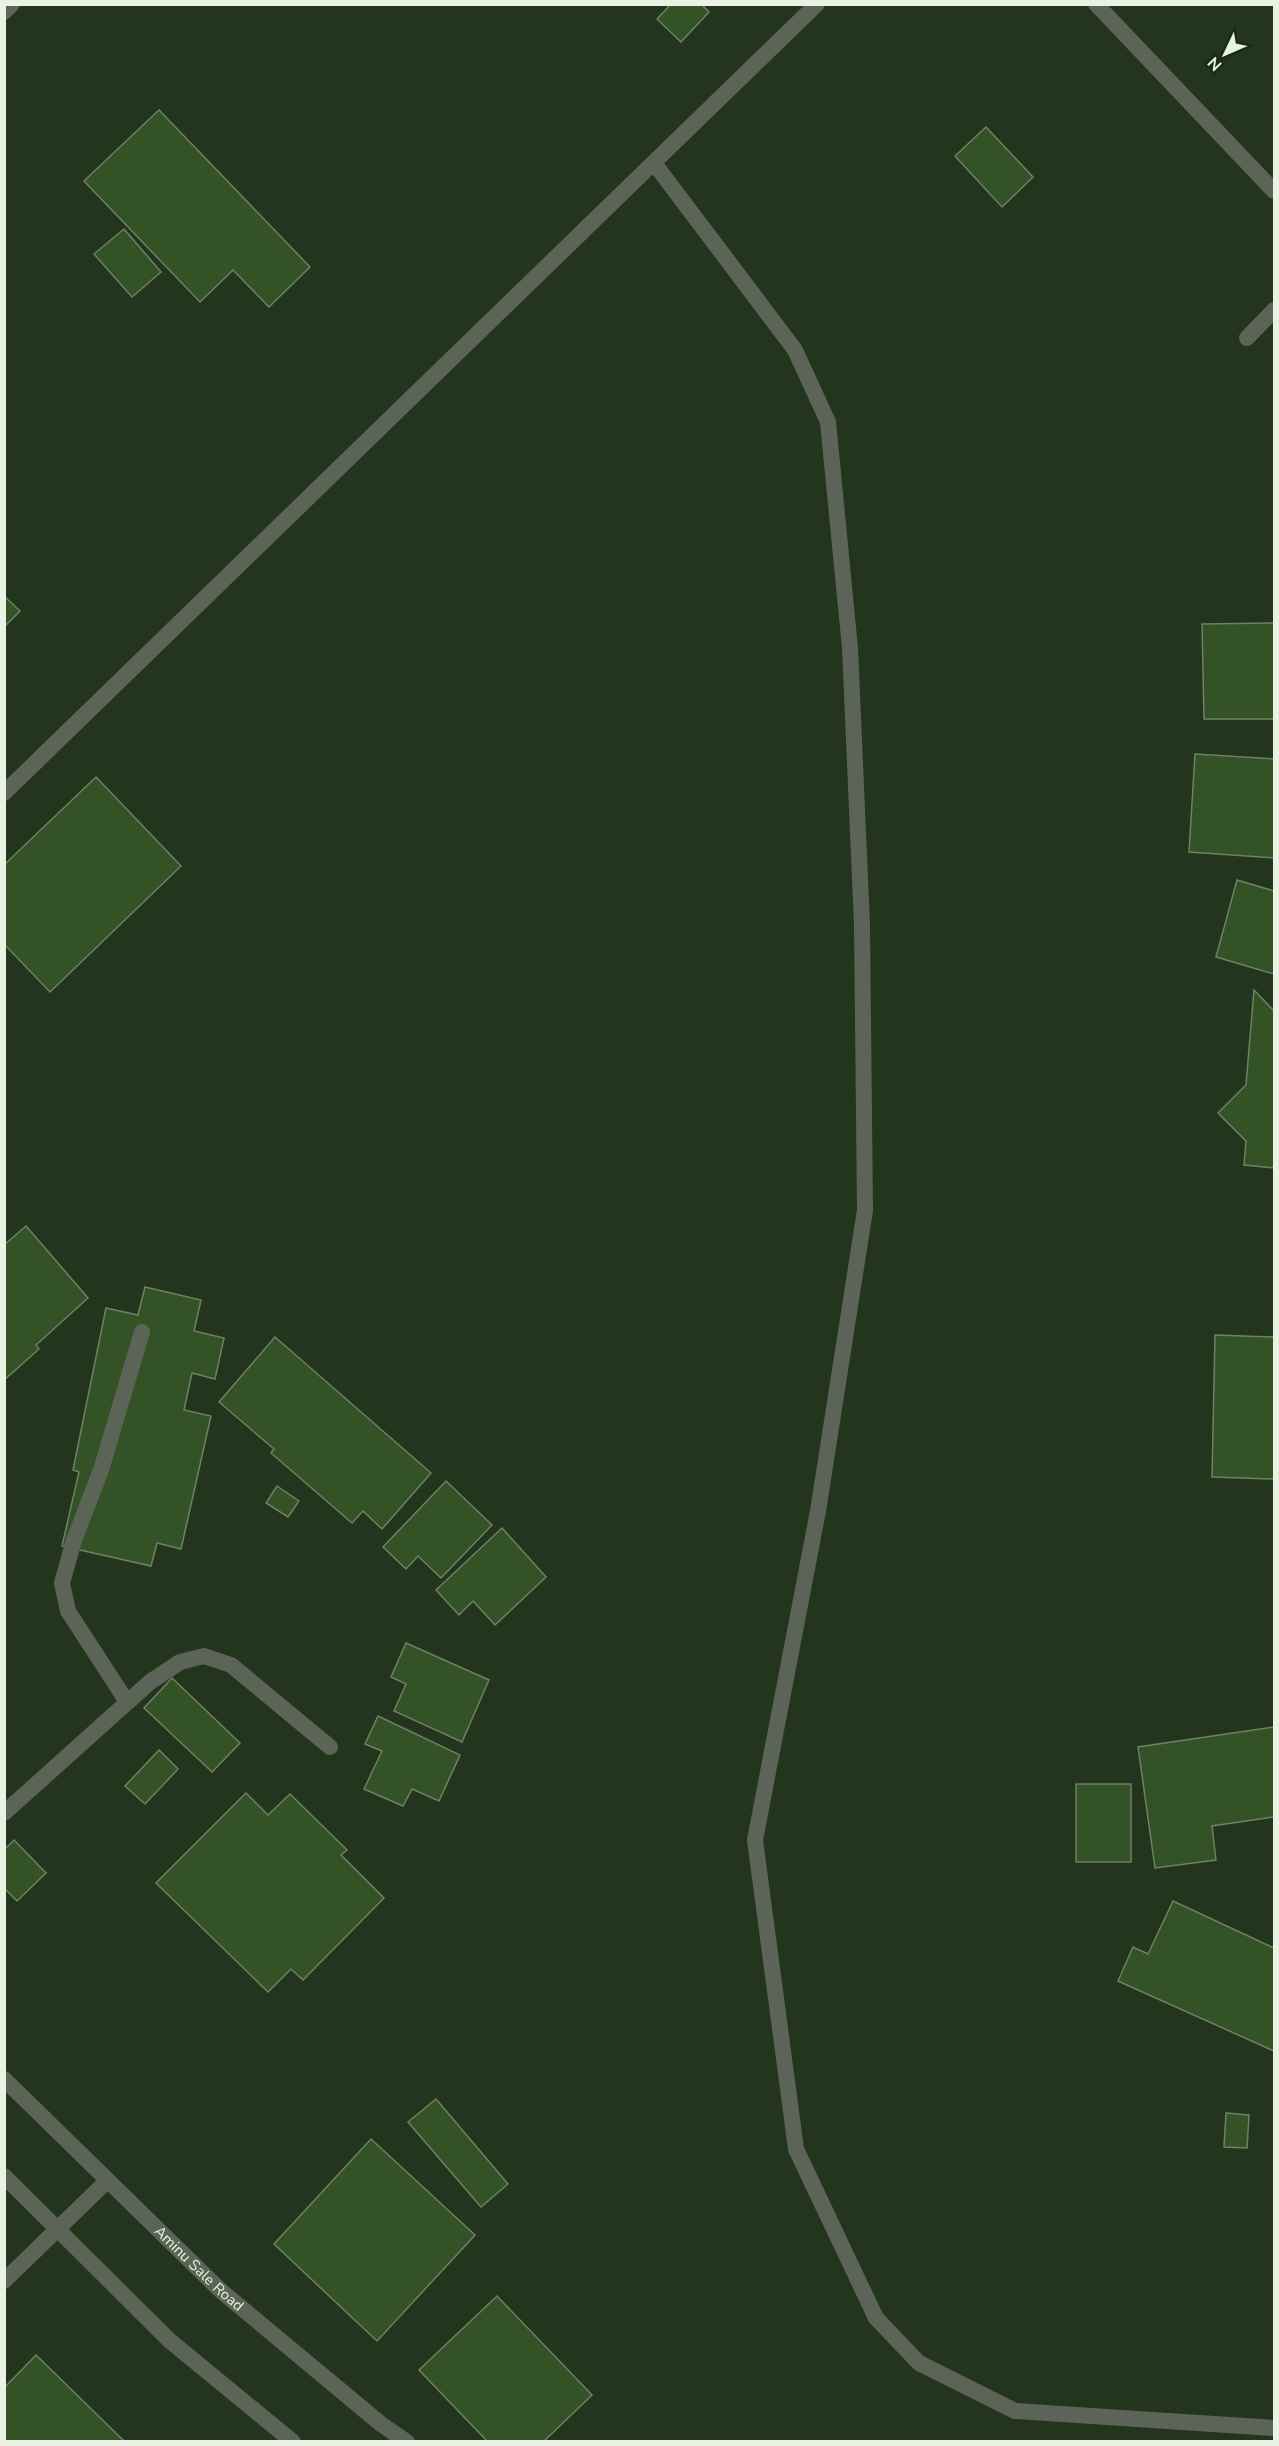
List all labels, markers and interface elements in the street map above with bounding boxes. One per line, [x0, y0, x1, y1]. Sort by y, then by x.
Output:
north arrow [1195, 24, 1255, 84]
text: N [1203, 52, 1227, 76]
street label: Aminu Sale Road [150, 2221, 248, 2316]

